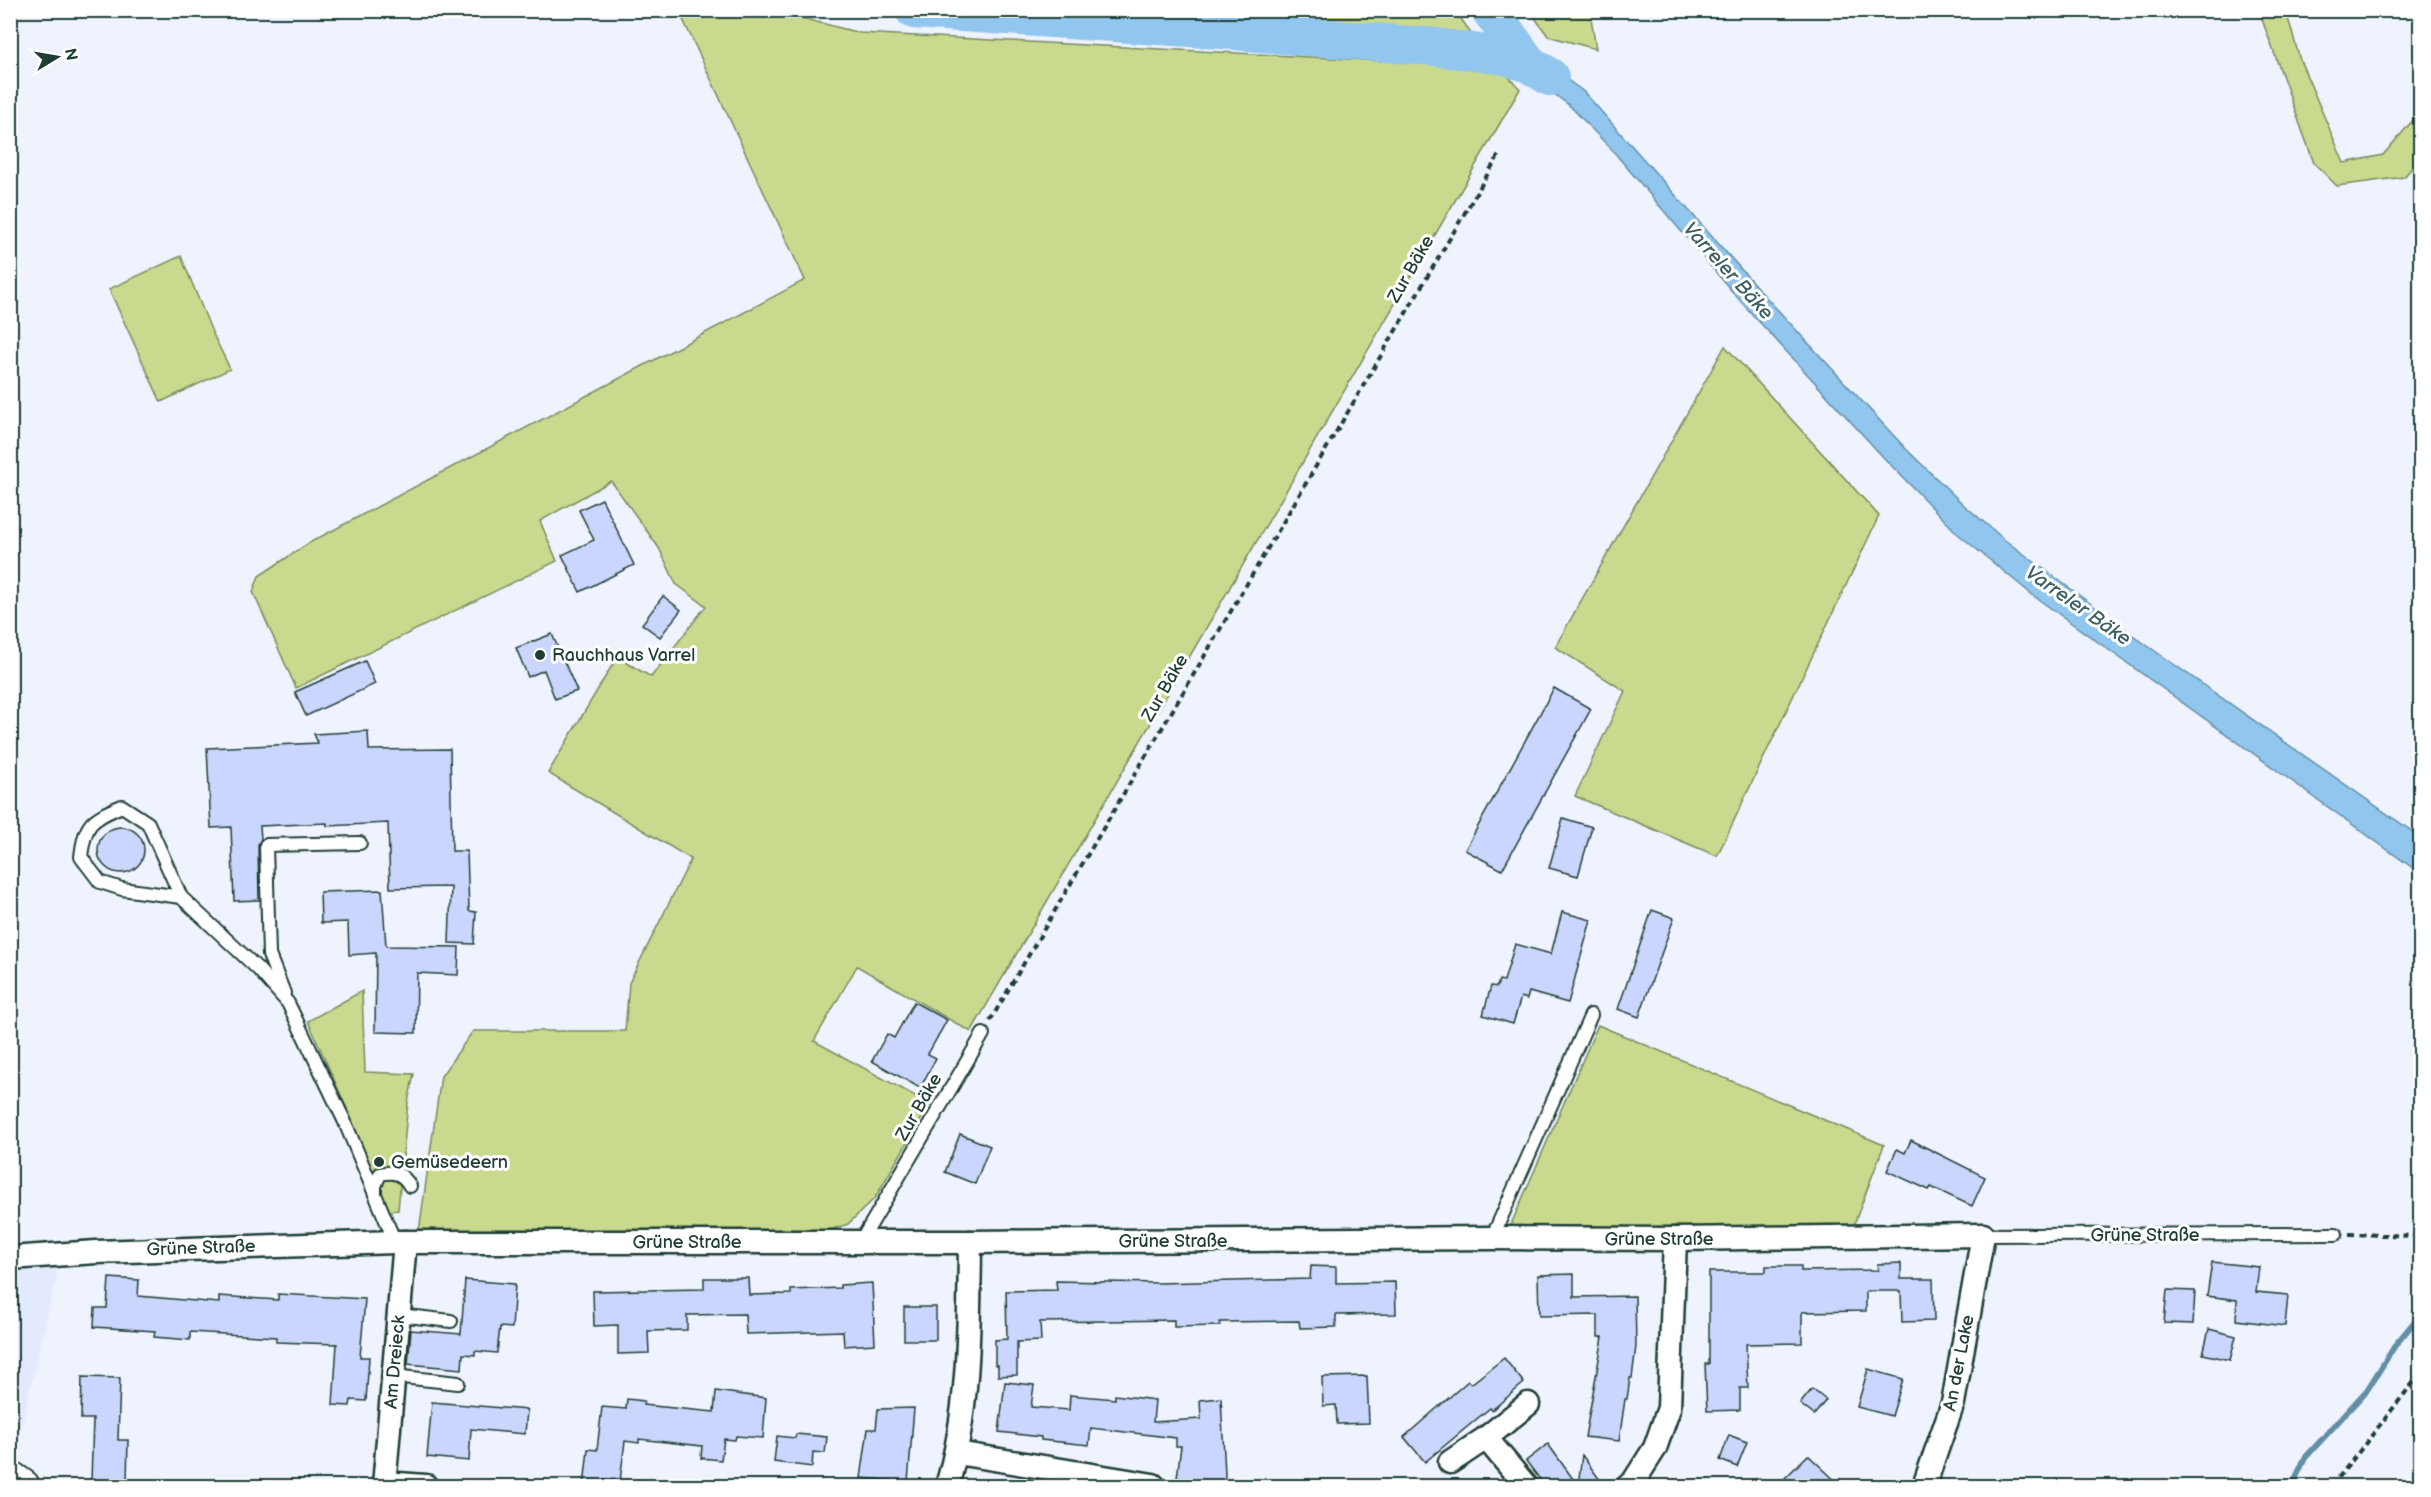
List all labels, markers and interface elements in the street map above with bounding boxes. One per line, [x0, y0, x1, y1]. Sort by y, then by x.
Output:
north arrow [27, 27, 87, 87]
text: N [60, 47, 81, 62]
water label: Varreler Bäke [1678, 217, 1778, 325]
street label: Zur Bäke [1383, 232, 1439, 307]
water label: Varreler Bäke [2021, 561, 2136, 651]
place label: Rauchhaus Varrel [552, 645, 695, 666]
marker: Rauchhaus Varrel [533, 648, 547, 662]
street label: Zur Bäke [1137, 651, 1193, 726]
street label: Zur Bäke [891, 1070, 947, 1145]
place label: Gemüsedeern [391, 1152, 508, 1173]
marker: Gemüsedeern [372, 1155, 386, 1169]
street label: Grüne Straße [2091, 1225, 2200, 1246]
street label: Grüne Straße [1605, 1229, 1714, 1250]
street label: Grüne Straße [1119, 1231, 1228, 1252]
street label: Grüne Straße [633, 1232, 742, 1253]
street label: Grüne Straße [146, 1236, 256, 1260]
street label: An der Lake [1939, 1313, 1979, 1413]
street label: Am Dreieck [380, 1314, 410, 1410]

